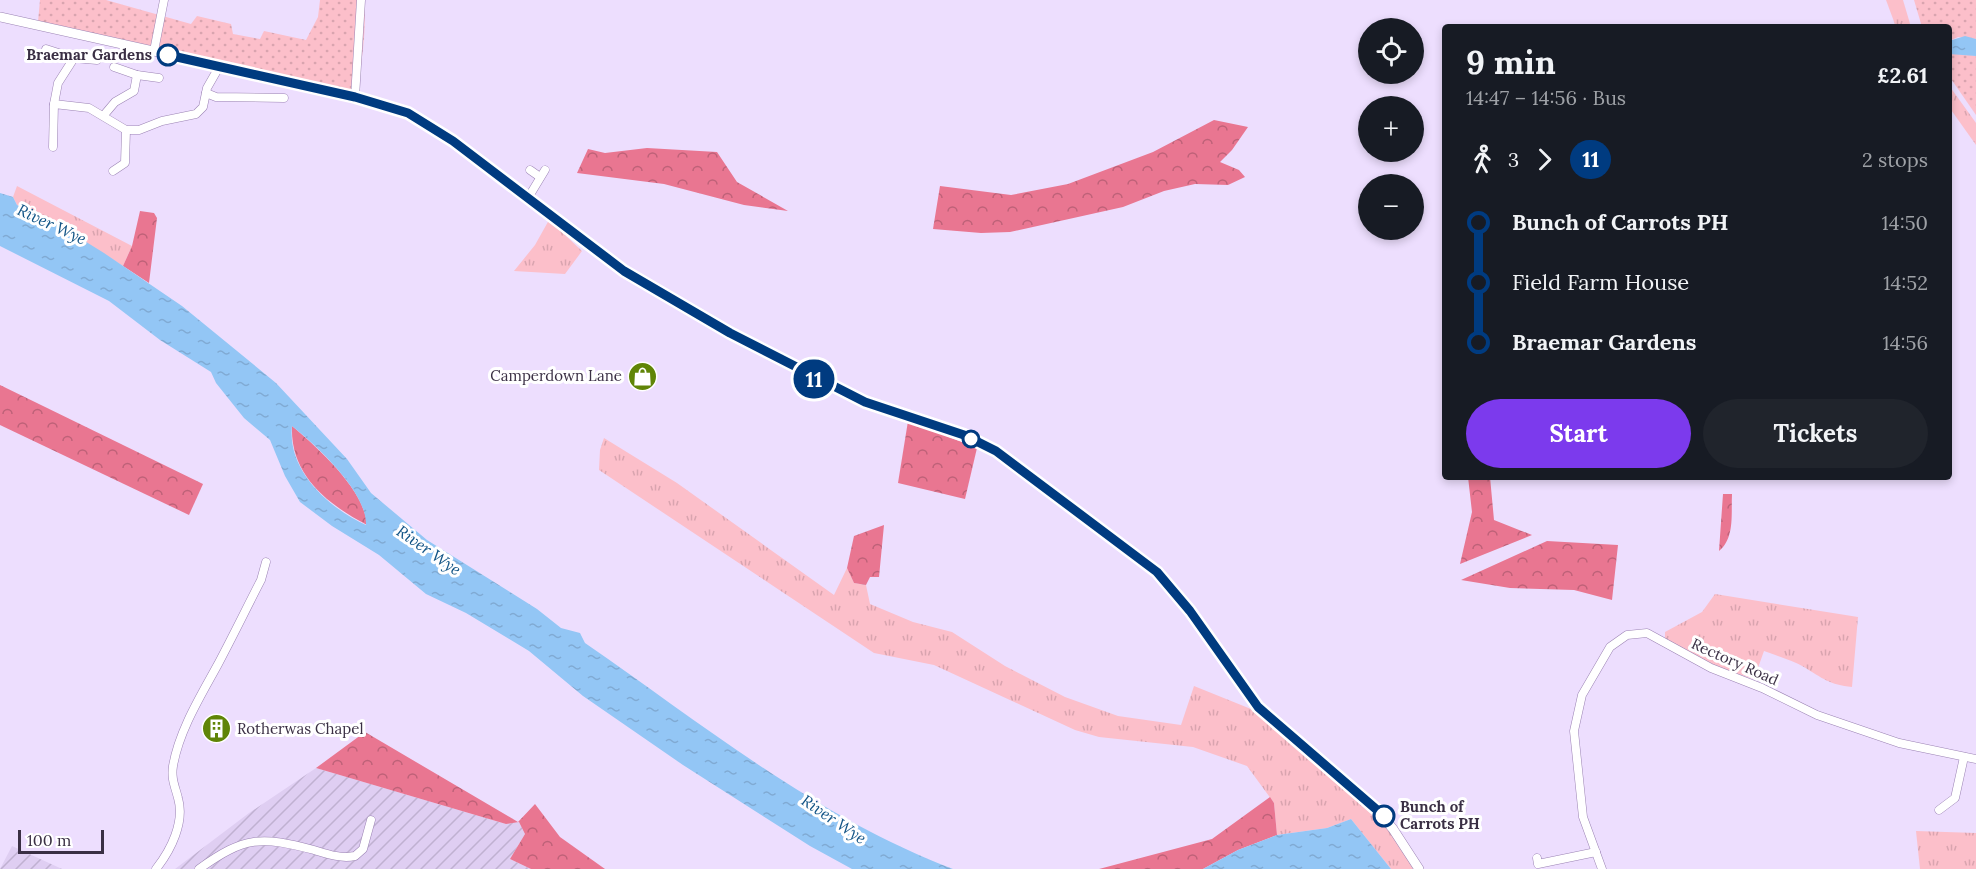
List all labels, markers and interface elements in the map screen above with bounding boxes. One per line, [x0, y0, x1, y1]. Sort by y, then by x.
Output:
map controls [1358, 18, 1424, 240]
button: locate [1358, 18, 1424, 84]
text: 9 min [1466, 41, 1556, 83]
marker: Braemar Gardens [157, 44, 179, 66]
place label: Braemar Gardens [26, 45, 152, 64]
text: £2.61 [1877, 61, 1928, 89]
text: 14:47 – 14:56 · Bus [1466, 85, 1626, 110]
button: + [1358, 96, 1424, 162]
icon: walk [1466, 143, 1499, 176]
icon: forward [1528, 143, 1561, 176]
text: 11 [1582, 146, 1599, 173]
text: 3 [1508, 147, 1519, 172]
text: 2 stops [1862, 147, 1928, 172]
button: − [1358, 174, 1424, 240]
water label: River Wye [14, 199, 90, 249]
text: Bunch of Carrots PH [1512, 208, 1728, 236]
text: 14:50 [1882, 210, 1928, 235]
text: Field Farm House [1512, 268, 1689, 296]
text: 14:52 [1883, 270, 1928, 295]
text: Braemar Gardens [1512, 328, 1696, 356]
text: 14:56 [1882, 330, 1928, 355]
shop icon: Camperdown Lane [627, 360, 659, 392]
line badge: 11 [787, 360, 841, 398]
place label: Camperdown Lane [490, 366, 622, 385]
text: 11 [805, 366, 823, 393]
button: Start [1466, 399, 1691, 468]
button: Tickets [1703, 399, 1928, 468]
unlabelled marker [962, 430, 980, 448]
water label: River Wye [393, 521, 465, 580]
street label: Rectory Road [1689, 634, 1782, 689]
building icon: Rotherwas Chapel [200, 713, 232, 745]
place label: Rotherwas Chapel [237, 719, 363, 738]
water label: River Wye [798, 790, 871, 848]
place label: Bunch of Carrots PH [1400, 797, 1480, 833]
marker: Bunch of Carrots PH [1373, 805, 1395, 827]
scale bar [18, 827, 104, 854]
text: 100 m [27, 830, 71, 850]

